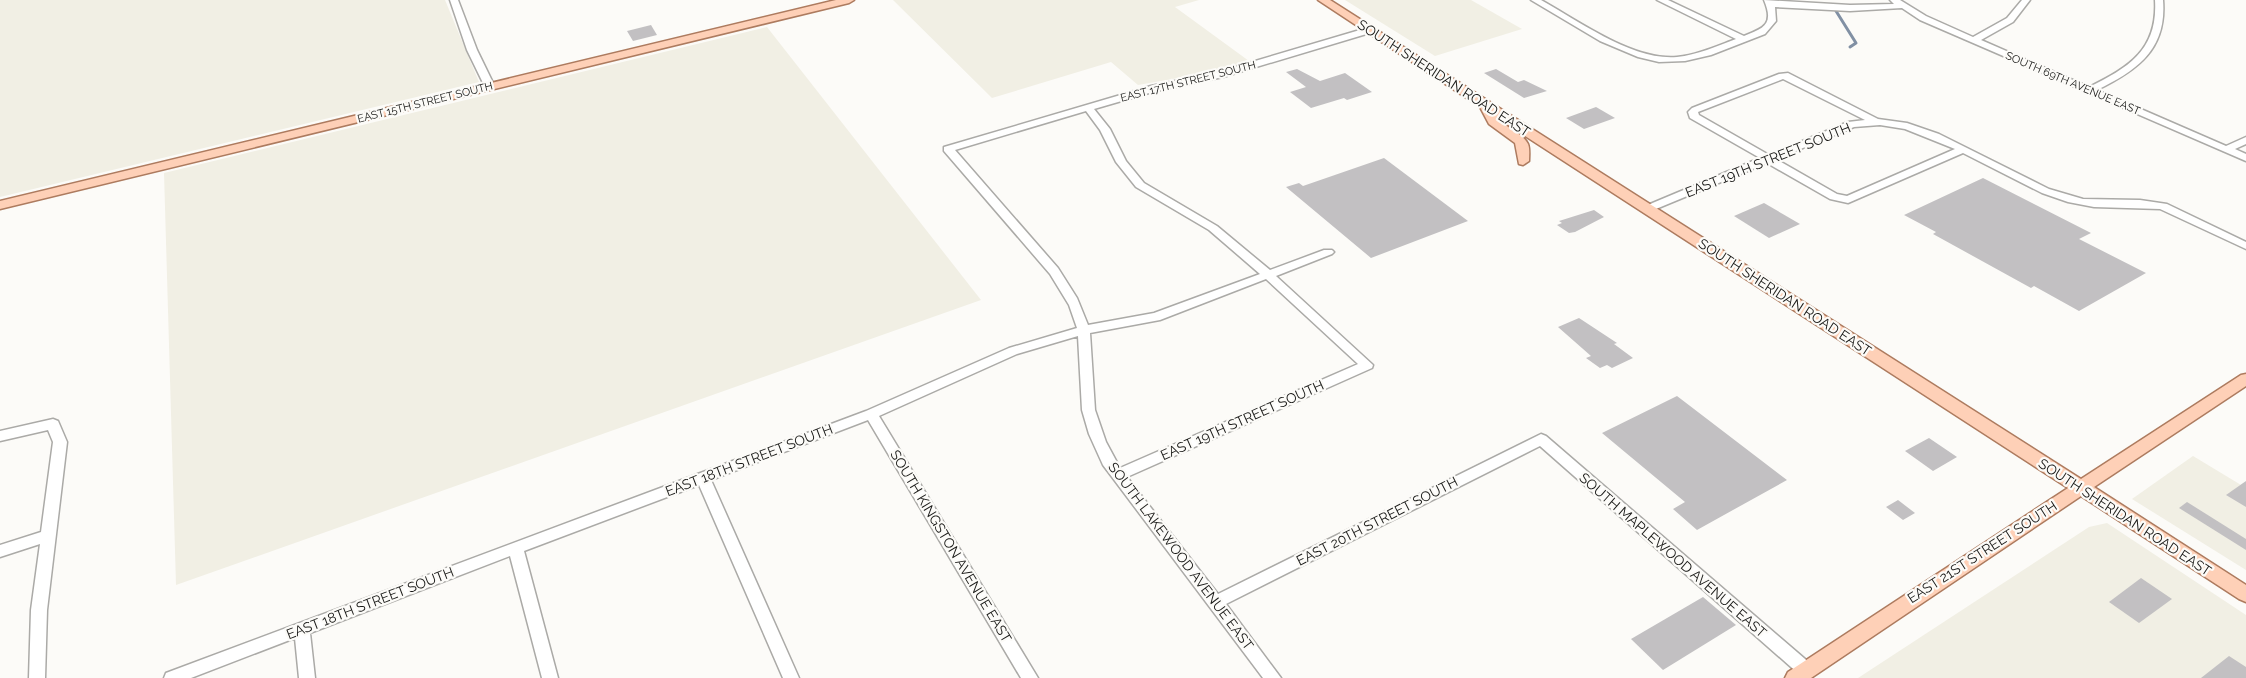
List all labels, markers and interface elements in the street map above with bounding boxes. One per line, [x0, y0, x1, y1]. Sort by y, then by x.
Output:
street label: SOUTH SHERIDAN ROAD EAST [1355, 16, 1534, 140]
street label: SOUTH 69TH AVENUE EAST [2003, 49, 2142, 118]
street label: EAST 17TH STREET SOUTH [1119, 58, 1257, 105]
street label: EAST 15TH STREET SOUTH [356, 79, 494, 126]
street label: EAST 19TH STREET SOUTH [1683, 119, 1853, 201]
street label: SOUTH SHERIDAN ROAD EAST [1696, 235, 1875, 359]
street label: EAST 19TH STREET SOUTH [1158, 377, 1326, 463]
street label: EAST 18TH STREET SOUTH [663, 421, 835, 499]
street label: SOUTH KINGSTON AVENUE EAST [887, 447, 1015, 645]
street label: SOUTH SHERIDAN ROAD EAST [2036, 455, 2215, 579]
street label: SOUTH LAKEWOOD AVENUE EAST [1105, 459, 1257, 653]
street label: SOUTH MAPLEWOOD AVENUE EAST [1576, 469, 1770, 641]
street label: EAST 20TH STREET SOUTH [1294, 473, 1460, 569]
street label: EAST 21ST STREET SOUTH [1904, 498, 2060, 606]
street label: EAST 18TH STREET SOUTH [284, 564, 456, 642]

